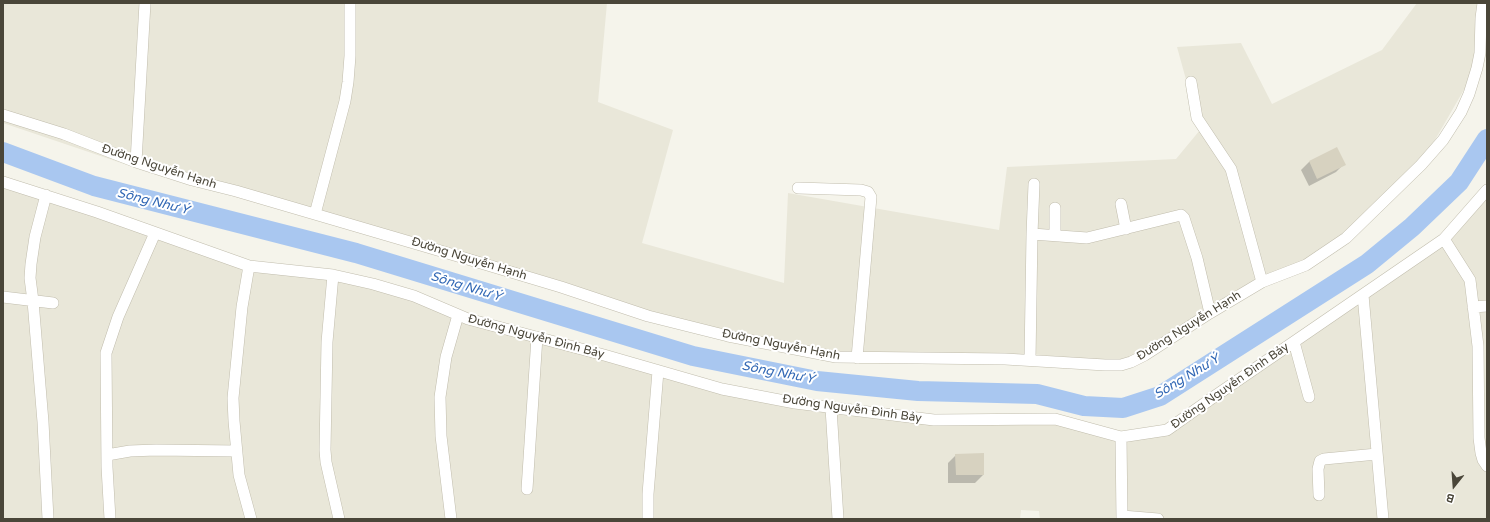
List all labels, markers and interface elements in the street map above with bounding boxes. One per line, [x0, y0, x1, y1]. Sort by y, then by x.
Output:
street label: Đường Nguyễn Hạnh [100, 142, 218, 192]
water label: Sông Như Ý [116, 186, 190, 218]
street label: Đường Nguyễn Hạnh [409, 235, 529, 283]
water label: Sông Như Ý [429, 269, 503, 305]
street label: Đường Nguyễn Hạnh [1134, 288, 1244, 364]
street label: Đường Nguyễn Đình Bảy [466, 312, 606, 362]
street label: Đường Nguyễn Hạnh [721, 326, 841, 364]
street label: Đường Nguyễn Đình Bảy [1168, 340, 1292, 432]
water label: Sông Như Ý [1152, 351, 1222, 403]
water label: Sông Như Ý [741, 358, 815, 388]
street label: Đường Nguyễn Đình Bảy [781, 392, 923, 426]
north arrow [1434, 466, 1474, 506]
text: B [1445, 491, 1456, 505]

